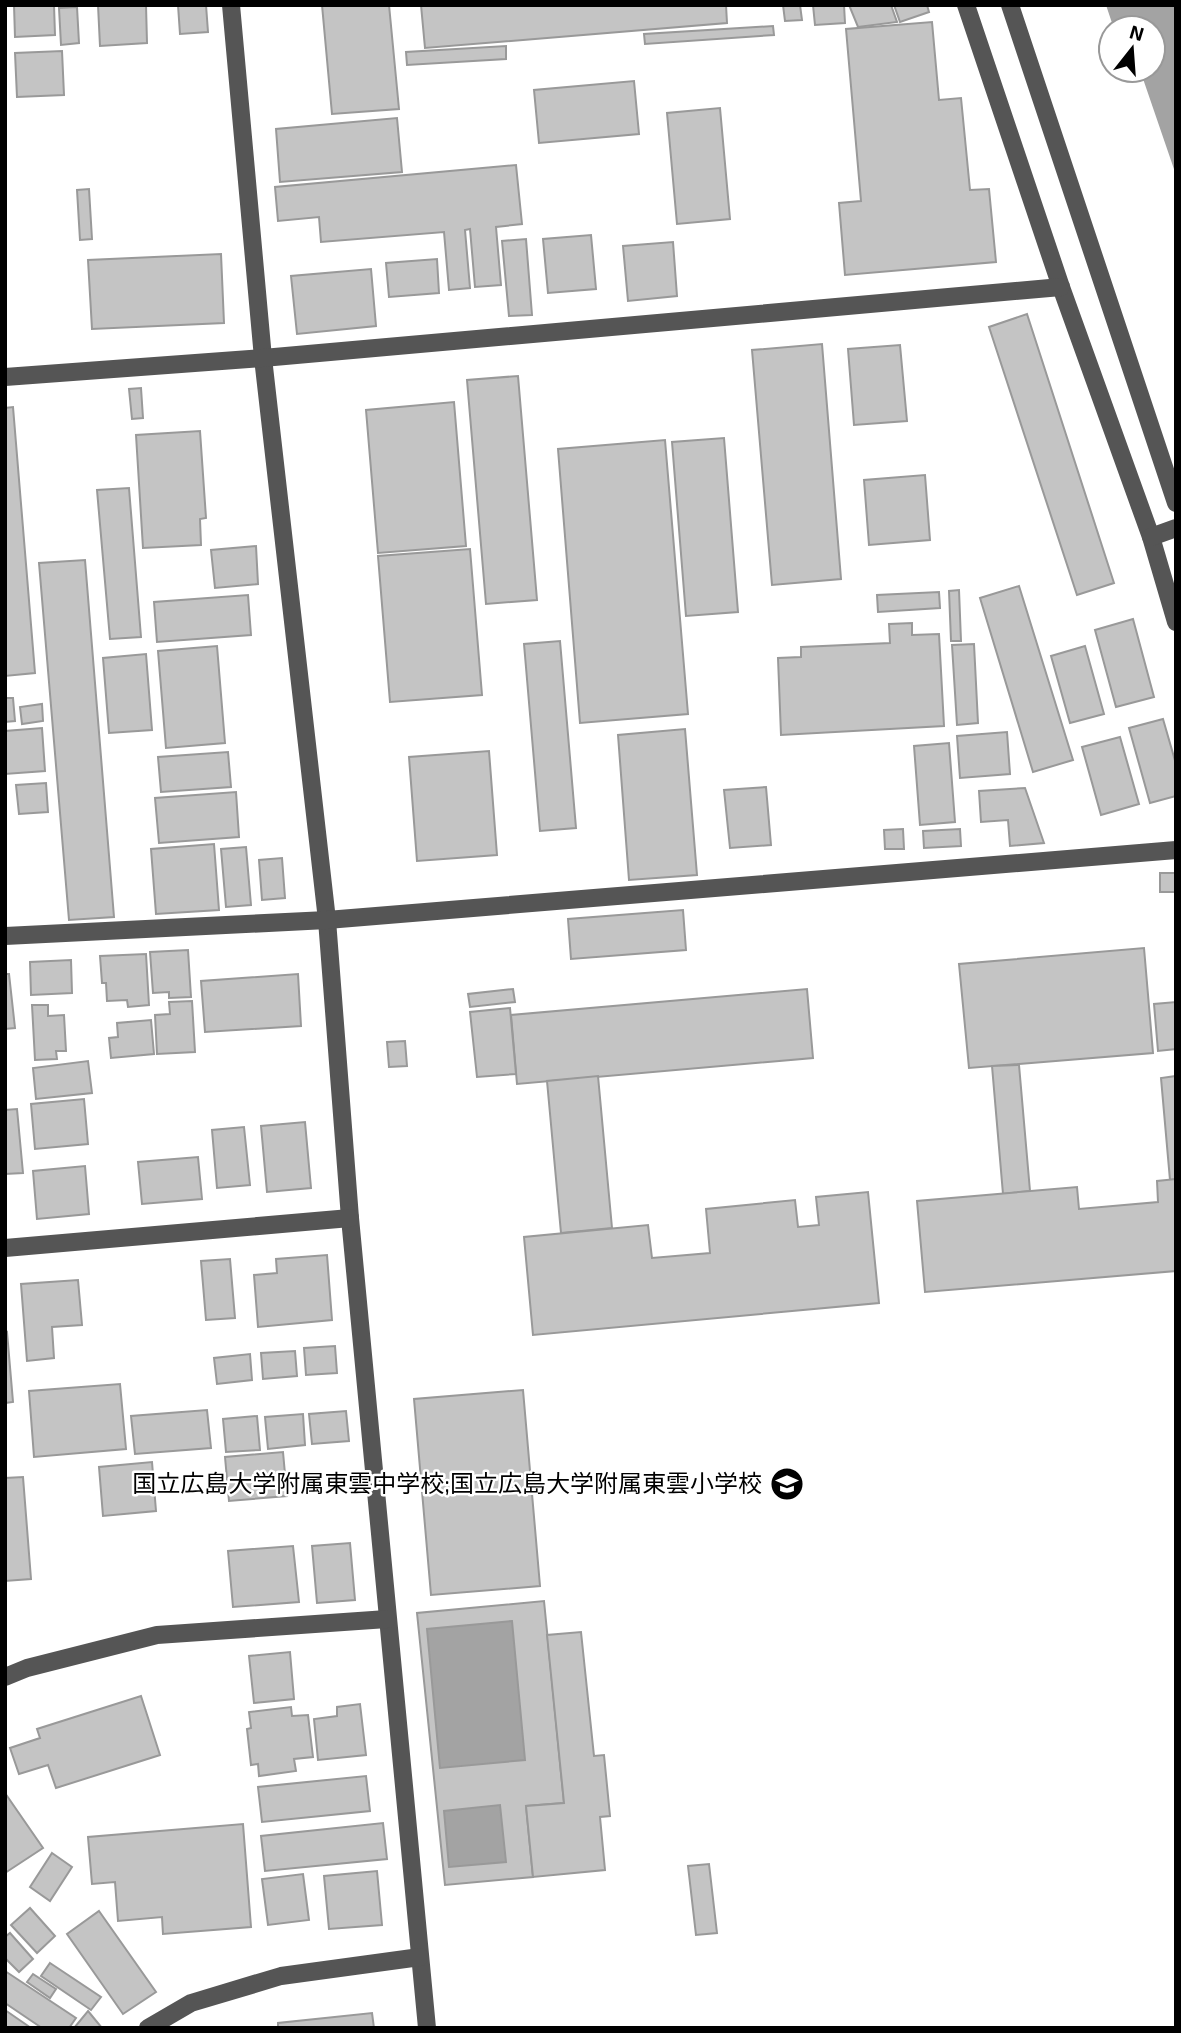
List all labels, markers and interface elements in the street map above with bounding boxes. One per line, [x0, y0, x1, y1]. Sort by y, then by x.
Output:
north arrow [1097, 14, 1167, 84]
text: N [1127, 19, 1147, 45]
school or university icon: 国立広島大学附属東雲中学校;国立広島大学附属東雲小学校 [768, 1465, 806, 1503]
place label: 国立広島大学附属東雲中学校;国立広島大学附属東雲小学校 [132, 1468, 762, 1497]

